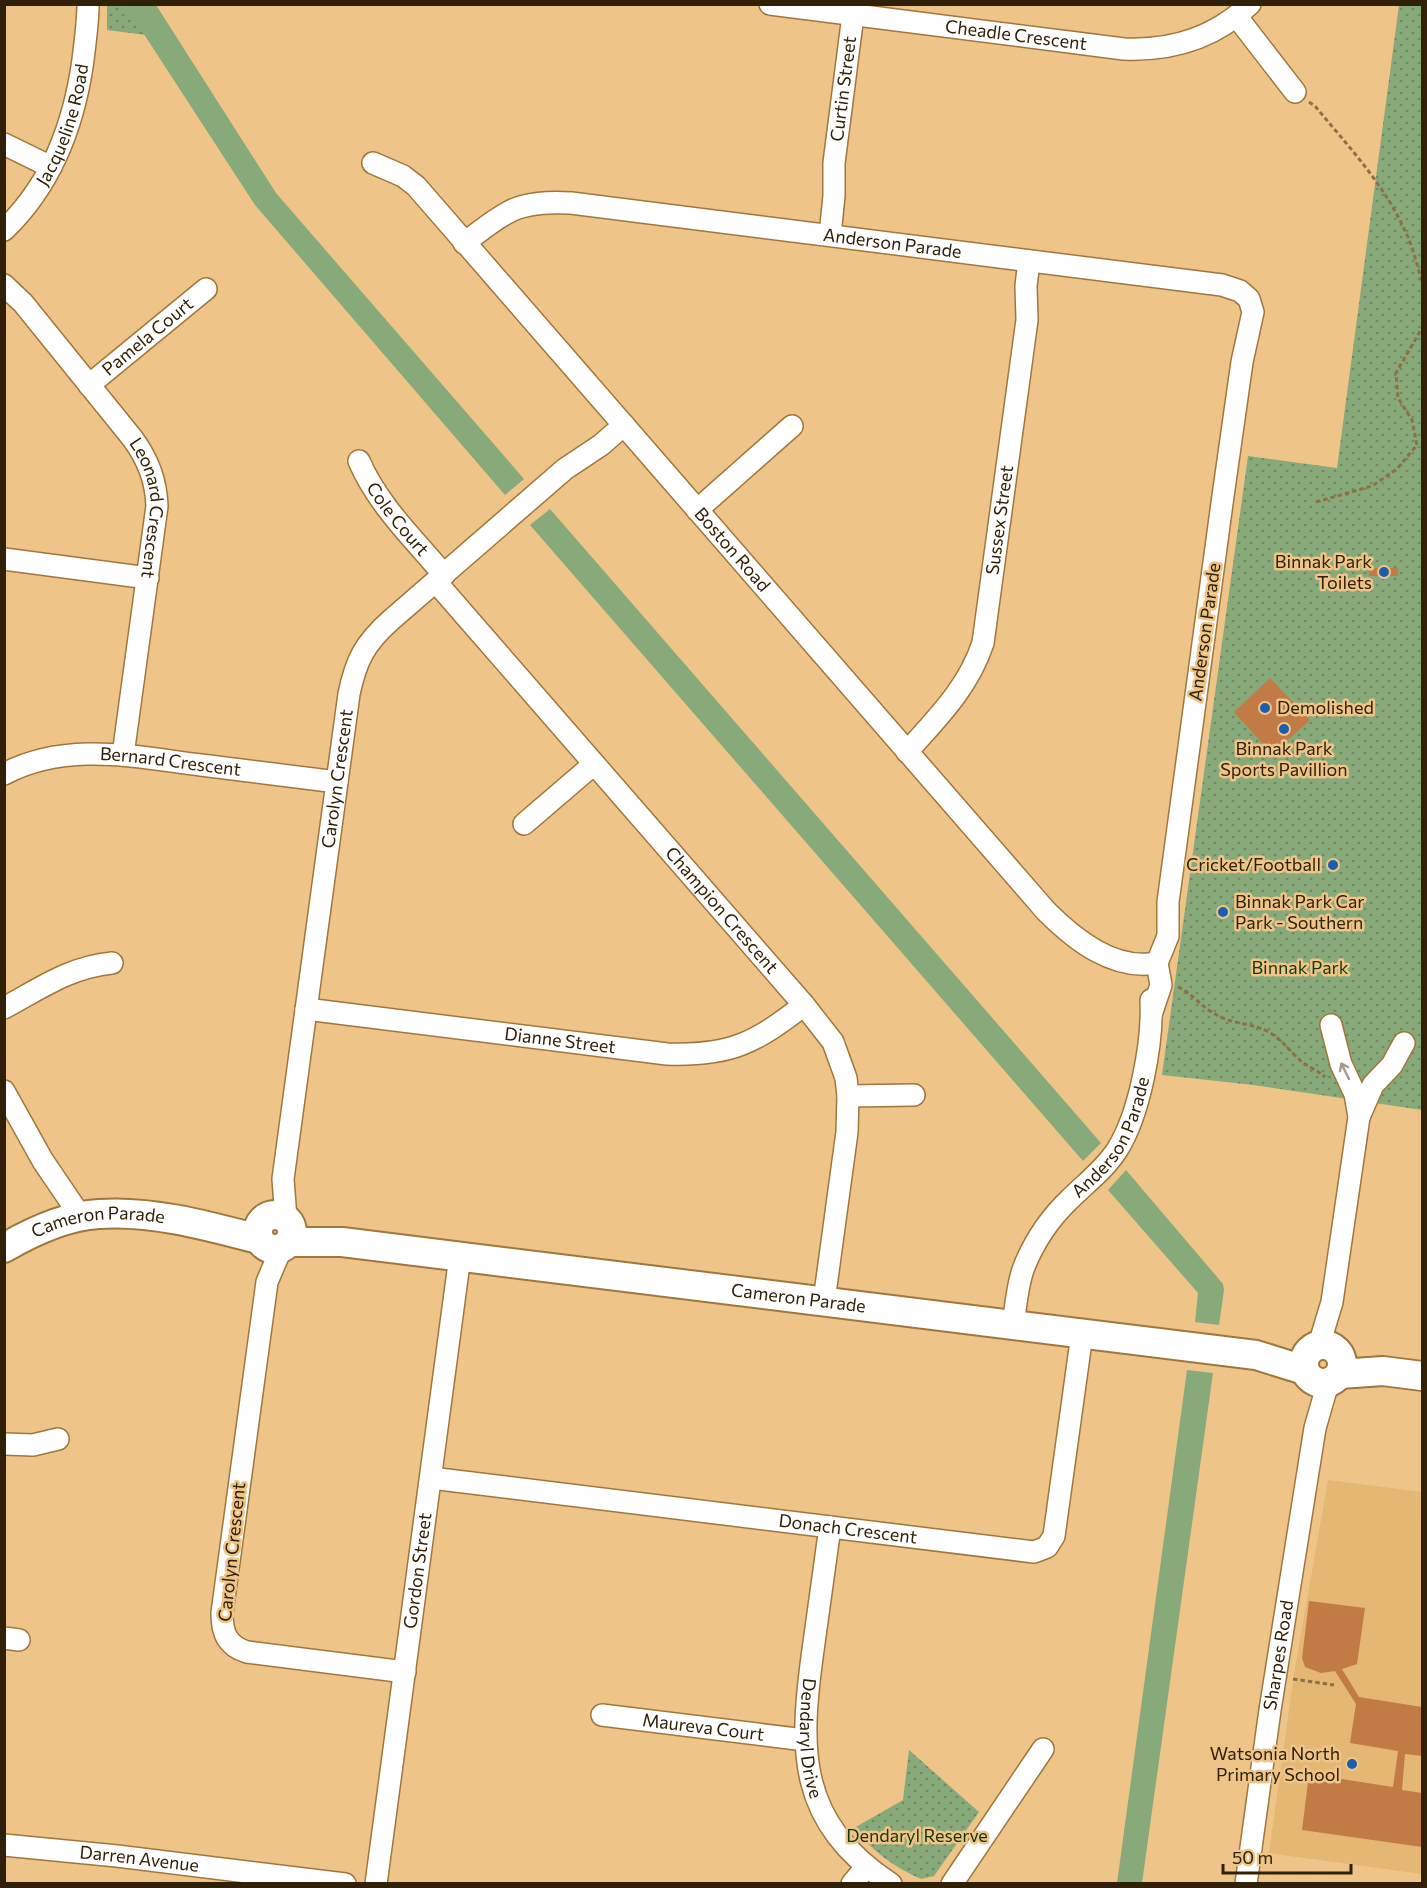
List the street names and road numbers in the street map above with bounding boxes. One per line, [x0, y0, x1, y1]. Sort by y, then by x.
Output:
street label: Cheadle Crescent [944, 14, 1088, 54]
street label: Curtin Street [825, 35, 860, 143]
street label: Jacqueline Road [31, 62, 92, 190]
street label: Anderson Parade [822, 223, 963, 262]
street label: Pamela Court [97, 292, 197, 380]
street label: Leonard Crescent [125, 433, 169, 580]
street label: Sussex Street [980, 464, 1017, 576]
street label: Cole Court [362, 478, 434, 560]
street label: Boston Road [690, 503, 775, 596]
street label: Anderson Parade [1183, 561, 1225, 702]
street label: Carolyn Crescent [316, 708, 357, 850]
street label: Bernard Crescent [100, 742, 242, 780]
street label: Champion Crescent [661, 842, 783, 977]
street label: Dianne Street [503, 1022, 617, 1058]
street label: Anderson Parade [1066, 1075, 1153, 1202]
street label: Cameron Parade [28, 1201, 166, 1242]
street label: Cameron Parade [730, 1278, 867, 1317]
street label: Carolyn Crescent [213, 1481, 249, 1623]
street label: Donach Crescent [777, 1509, 919, 1548]
street label: Gordon Street [398, 1511, 436, 1630]
street label: Sharpes Road [1258, 1598, 1297, 1712]
street label: Dendaryl Drive [796, 1677, 828, 1801]
street label: Maureva Court [641, 1708, 765, 1745]
street label: Darren Avenue [79, 1840, 200, 1876]

